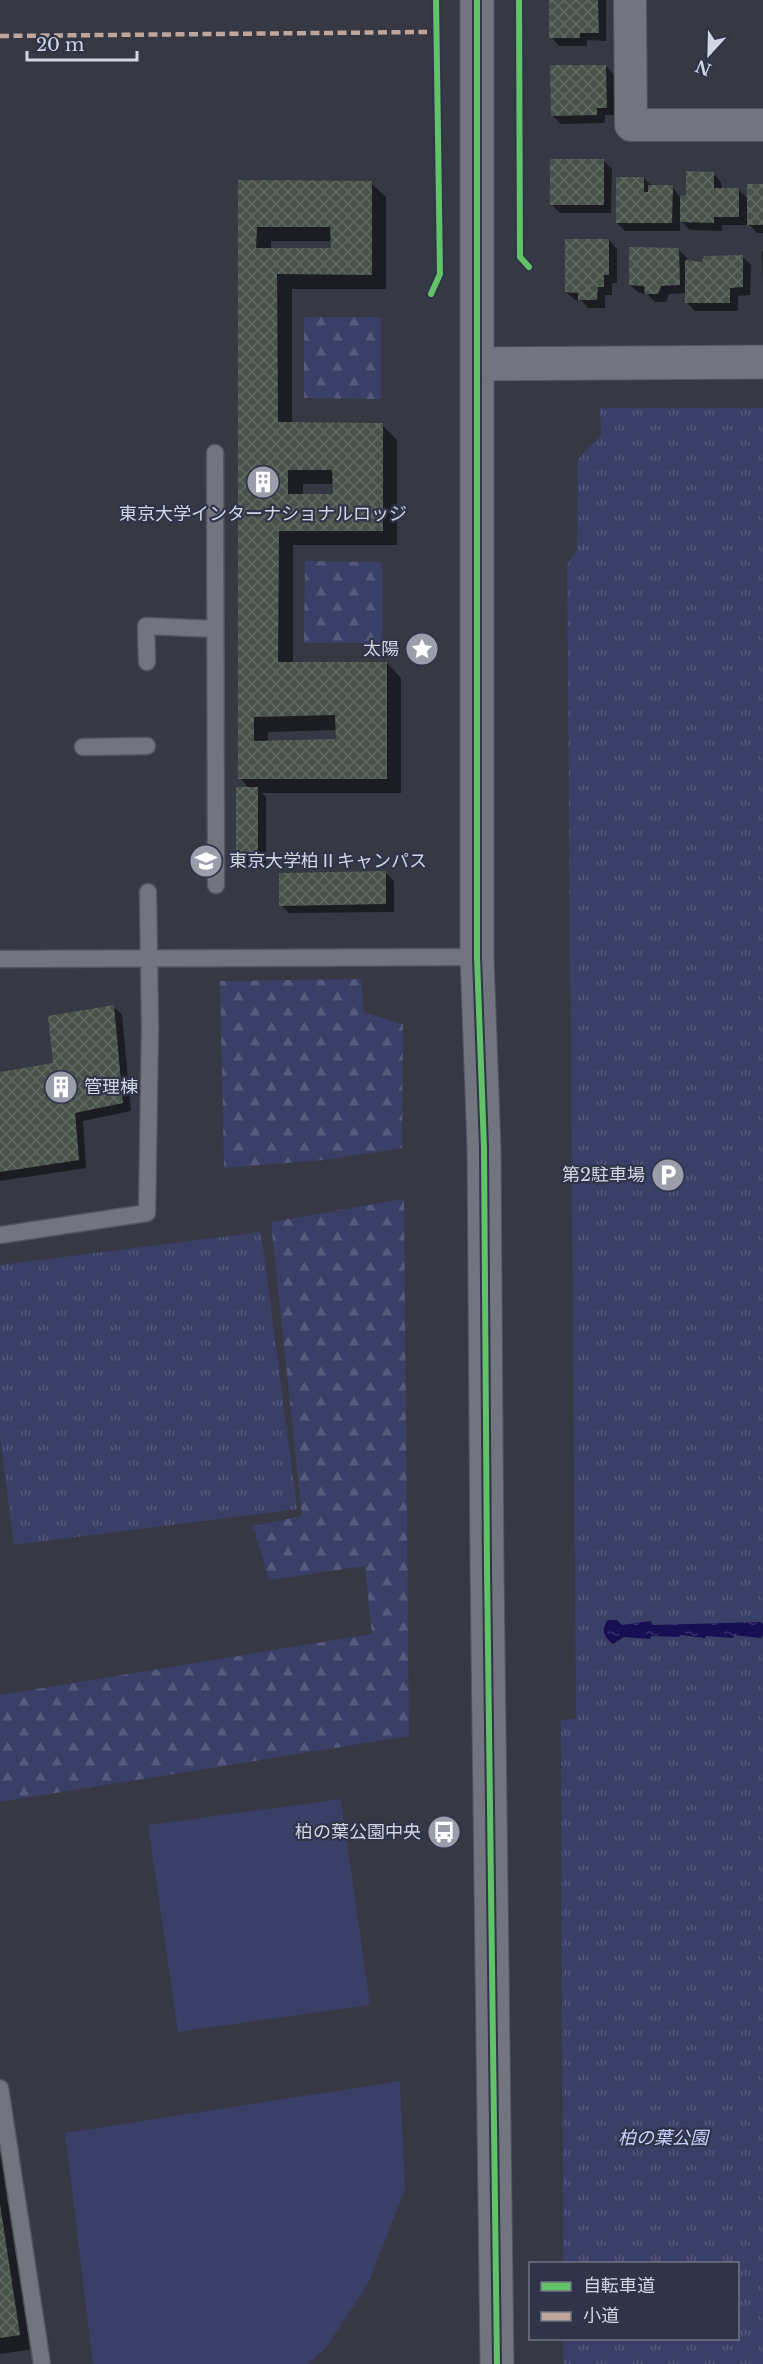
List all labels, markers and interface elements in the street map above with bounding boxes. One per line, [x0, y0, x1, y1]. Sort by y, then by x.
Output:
scale bar [27, 24, 136, 62]
north arrow [679, 24, 739, 84]
text: 20 m [36, 34, 84, 56]
text: N [693, 56, 714, 80]
building icon: 東京大学インターナショナルロッジ [245, 464, 281, 500]
place label: 東京大学インターナショナルロッジ [119, 503, 407, 525]
place icon: 太陽 [404, 631, 440, 667]
place label: 太陽 [363, 638, 399, 660]
school or university icon: 東京大学柏Ⅱキャンパス [188, 843, 224, 879]
place label: 東京大学柏Ⅱキャンパス [229, 850, 427, 872]
building icon: 管理棟 [43, 1069, 79, 1105]
place label: 管理棟 [84, 1076, 138, 1098]
parking icon: 第2駐車場 [650, 1157, 686, 1193]
place label: 第2駐車場 [562, 1164, 645, 1186]
bus stop icon: 柏の葉公園中央 [426, 1814, 462, 1850]
place label: 柏の葉公園中央 [295, 1821, 421, 1843]
park label: 柏の葉公園 [618, 2127, 711, 2149]
legend [529, 2262, 739, 2340]
text: 自転車道 [583, 2275, 655, 2297]
text: 小道 [583, 2305, 619, 2327]

